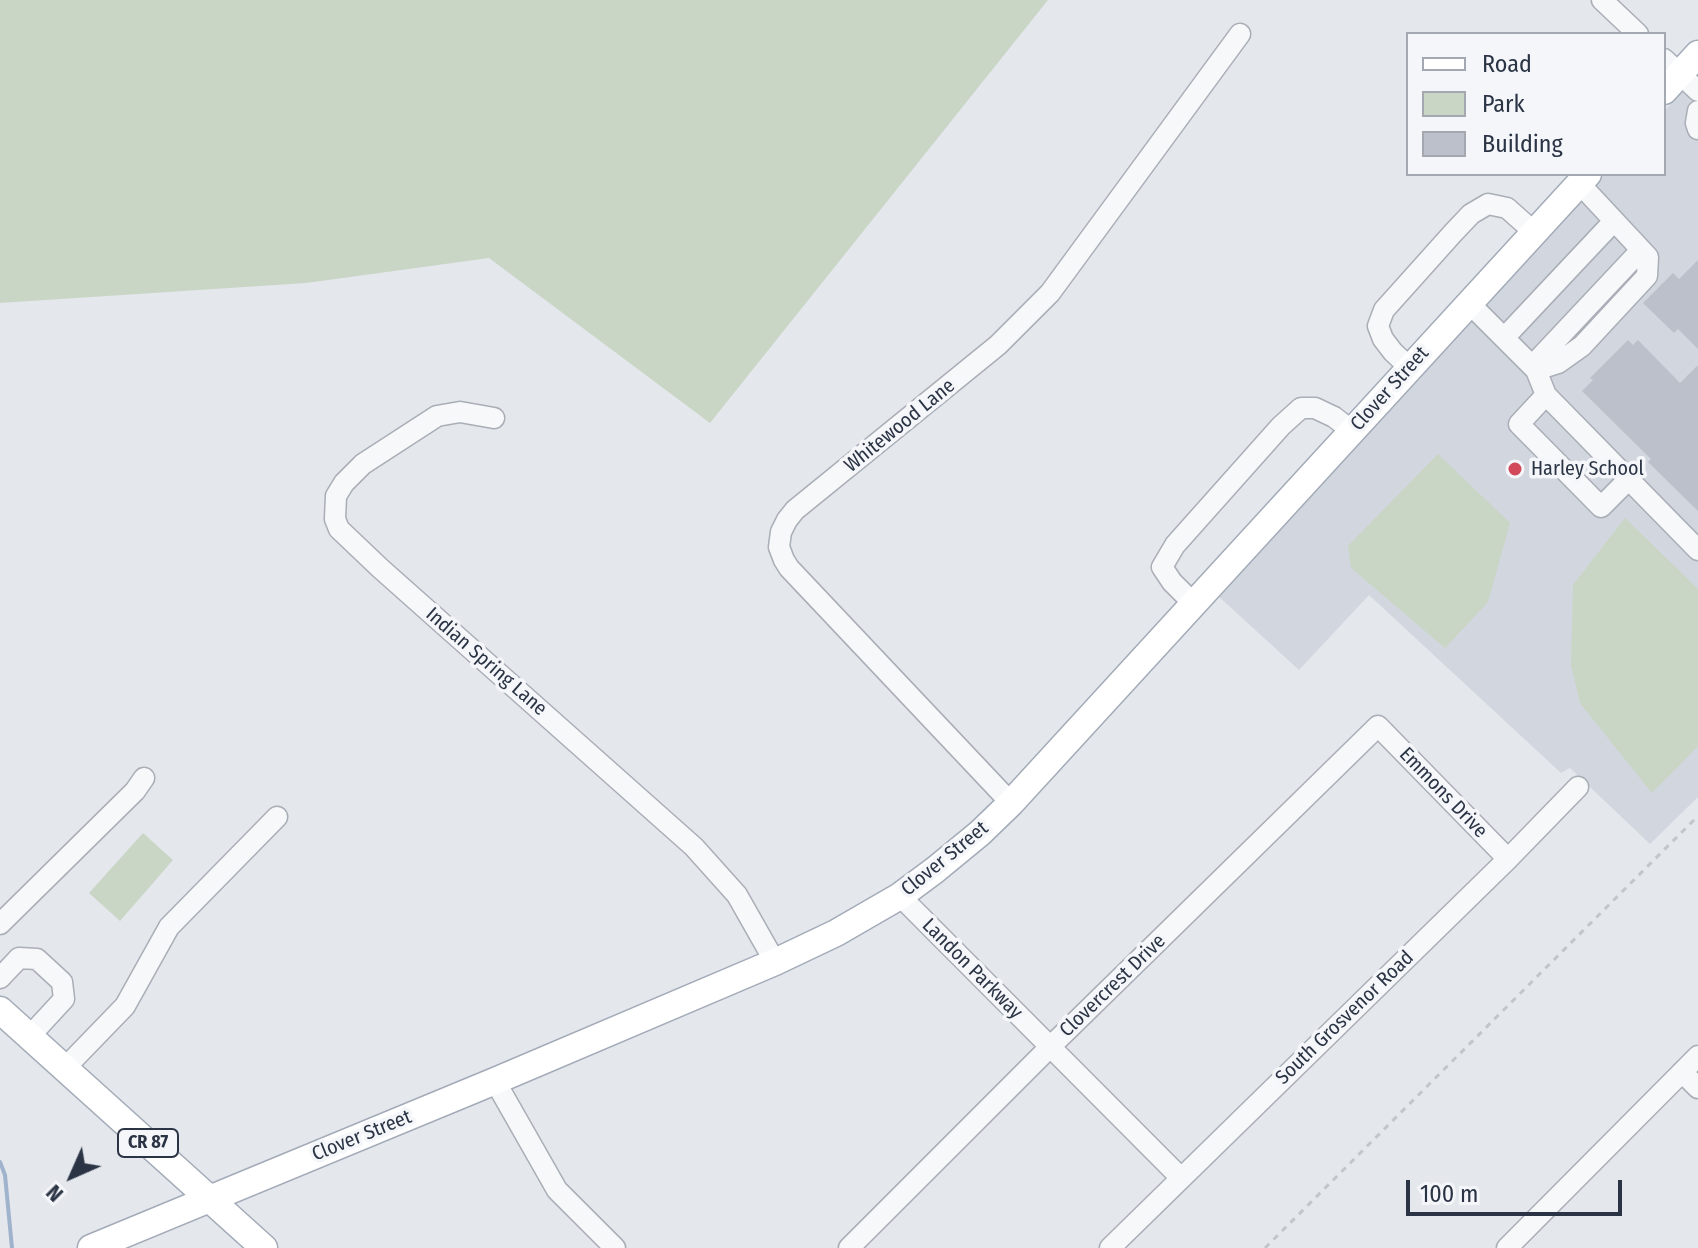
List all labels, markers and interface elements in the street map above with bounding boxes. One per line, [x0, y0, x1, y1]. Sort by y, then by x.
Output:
legend [1406, 32, 1666, 176]
text: Road [1482, 50, 1532, 78]
text: Park [1482, 90, 1525, 118]
text: Building [1482, 130, 1563, 158]
street label: Clover Street [1346, 342, 1434, 436]
street label: Whitewood Lane [840, 374, 960, 478]
place label: Harley School [1531, 457, 1644, 481]
marker: Harley School [1506, 460, 1524, 478]
street label: Indian Spring Lane [420, 603, 552, 721]
street label: Emmons Drive [1394, 743, 1492, 843]
street label: Clover Street [897, 817, 993, 901]
street label: Landon Parkway [917, 914, 1027, 1024]
street label: Clovercrest Drive [1055, 930, 1171, 1042]
street label: South Grosvenor Road [1271, 946, 1419, 1090]
street label: Clover Street [309, 1105, 415, 1167]
road number: CR 87 [118, 1129, 178, 1157]
north arrow [32, 1136, 112, 1216]
scale bar [1410, 1164, 1626, 1214]
text: N [40, 1179, 69, 1208]
text: 100 m [1420, 1180, 1478, 1208]

